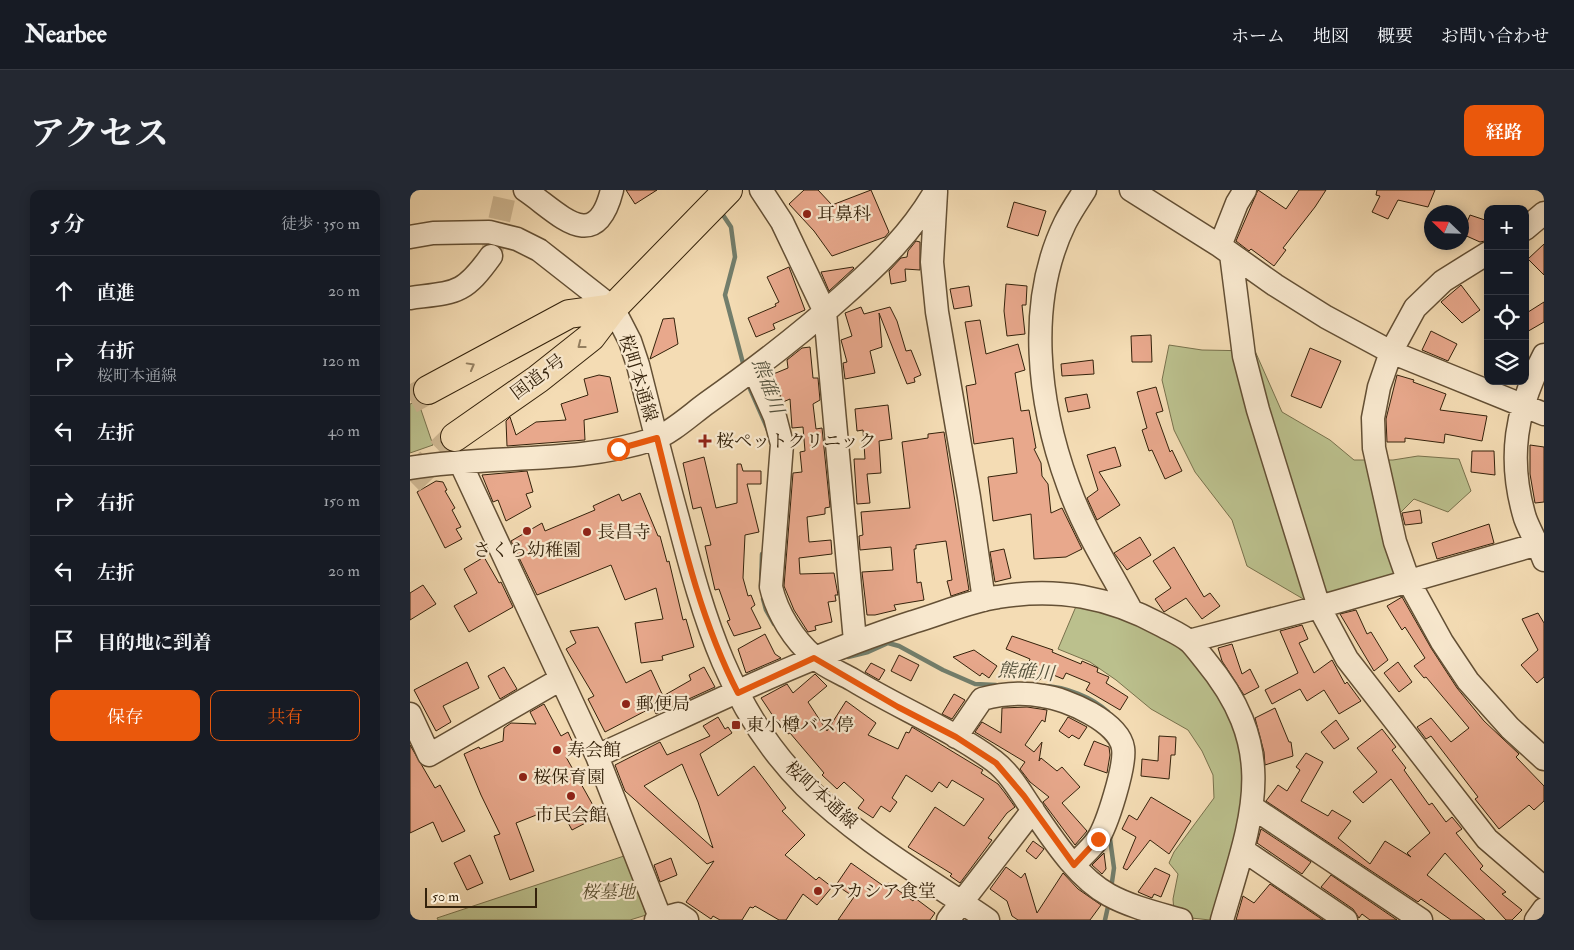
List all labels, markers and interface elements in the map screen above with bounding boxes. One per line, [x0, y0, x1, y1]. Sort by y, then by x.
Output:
text: Nearbee [25, 19, 107, 50]
text: ホーム [1231, 25, 1285, 48]
text: 地図 [1313, 25, 1349, 48]
text: 概要 [1377, 25, 1413, 48]
text: お問い合わせ [1441, 25, 1549, 48]
button: 経路 [1464, 105, 1544, 156]
text: アクセス [30, 112, 169, 156]
place label: 耳鼻科 [817, 203, 871, 226]
north arrow [1424, 205, 1469, 250]
map controls [1484, 205, 1529, 385]
button: + [1484, 205, 1529, 250]
marker: 耳鼻科 [801, 208, 813, 220]
text: 5 分 [50, 211, 85, 238]
text: 徒歩 · 350 m [281, 214, 360, 234]
button: − [1484, 250, 1529, 295]
icon: ahead [50, 277, 78, 305]
text: 直進 [97, 281, 135, 305]
text: 20 m [328, 281, 360, 301]
button: locate [1484, 295, 1529, 340]
street label: 桜町本通線 [614, 332, 662, 424]
text: 右折 [97, 339, 135, 363]
one-way arrow [578, 339, 587, 347]
button: layers [1484, 340, 1529, 385]
icon: right [50, 347, 78, 375]
street label: 国道5号 [506, 349, 570, 405]
text: 120 m [322, 351, 360, 371]
water label: 熊碓川 [747, 355, 790, 419]
one-way arrow [465, 363, 474, 373]
text: 桜町本通線 [97, 366, 177, 386]
icon: left [50, 417, 78, 445]
text: 左折 [97, 421, 135, 445]
text: 40 m [327, 421, 360, 441]
place label: 桜ペットクリニック [716, 430, 877, 453]
marker: 桜ペットクリニック [698, 434, 712, 448]
route start [607, 438, 630, 461]
icon: right [50, 487, 78, 515]
text: 右折 [97, 491, 135, 515]
text: 150 m [323, 491, 360, 511]
place label: 長昌寺 [597, 521, 651, 544]
marker: さくら幼稚園 [521, 525, 533, 537]
marker: 長昌寺 [581, 526, 593, 538]
place label: さくら幼稚園 [473, 539, 581, 562]
icon: left [50, 557, 78, 585]
text: 左折 [97, 561, 135, 585]
text: 20 m [328, 561, 360, 581]
icon: arrive [50, 627, 78, 655]
text: 目的地に到着 [97, 631, 211, 655]
water label: 熊碓川 [997, 658, 1057, 686]
button: 保存 [50, 690, 200, 741]
button: 共有 [210, 690, 360, 741]
place label: 郵便局 [636, 693, 690, 716]
marker: 郵便局 [620, 698, 632, 710]
place label: 東小樽バス停 [746, 714, 854, 737]
marker: 東小樽バス停 [730, 719, 742, 731]
place label: 寿会館 [567, 739, 621, 762]
marker: 寿会館 [551, 744, 563, 756]
street label: 桜町本通線 [780, 756, 862, 834]
place label: 桜保育園 [533, 766, 605, 789]
marker: 桜保育園 [517, 771, 529, 783]
marker: 市民会館 [565, 790, 577, 802]
place label: 市民会館 [535, 804, 607, 827]
route end [1087, 828, 1110, 851]
place label: アカシア食堂 [828, 880, 936, 903]
park label: 桜墓地 [581, 881, 637, 904]
scale bar [425, 885, 538, 908]
marker: アカシア食堂 [812, 885, 824, 897]
text: 50 m [432, 888, 459, 905]

